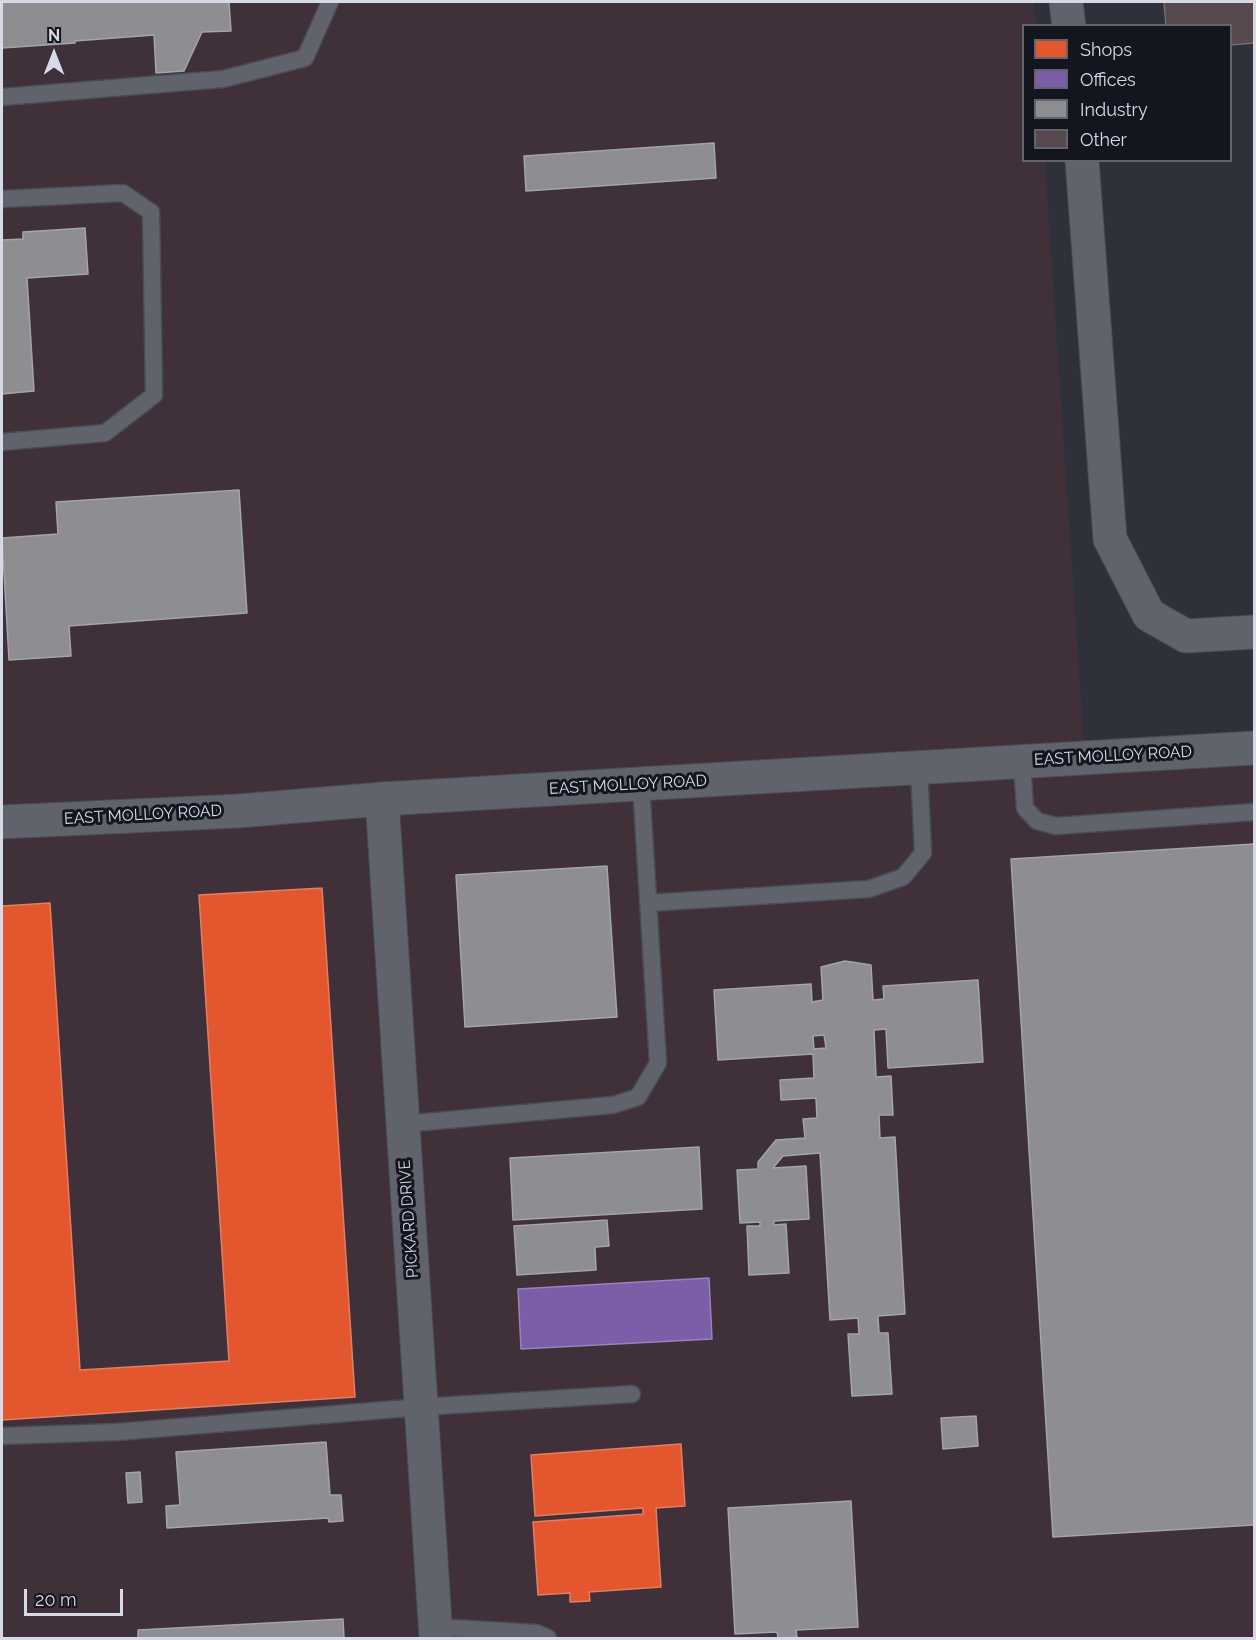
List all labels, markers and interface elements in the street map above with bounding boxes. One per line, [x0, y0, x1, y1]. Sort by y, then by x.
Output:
north arrow [24, 24, 84, 84]
legend [1022, 24, 1232, 162]
text: N [48, 26, 60, 45]
text: Shops [1080, 39, 1132, 60]
text: Offices [1080, 69, 1136, 90]
text: Industry [1080, 99, 1148, 120]
text: Other [1080, 129, 1127, 150]
street label: EAST MOLLOY ROAD [1033, 742, 1193, 770]
street label: EAST MOLLOY ROAD [548, 771, 708, 799]
street label: EAST MOLLOY ROAD [63, 801, 223, 829]
street label: PICKARD DRIVE [395, 1159, 423, 1279]
scale bar [27, 1577, 126, 1615]
text: 20 m [35, 1589, 77, 1610]

